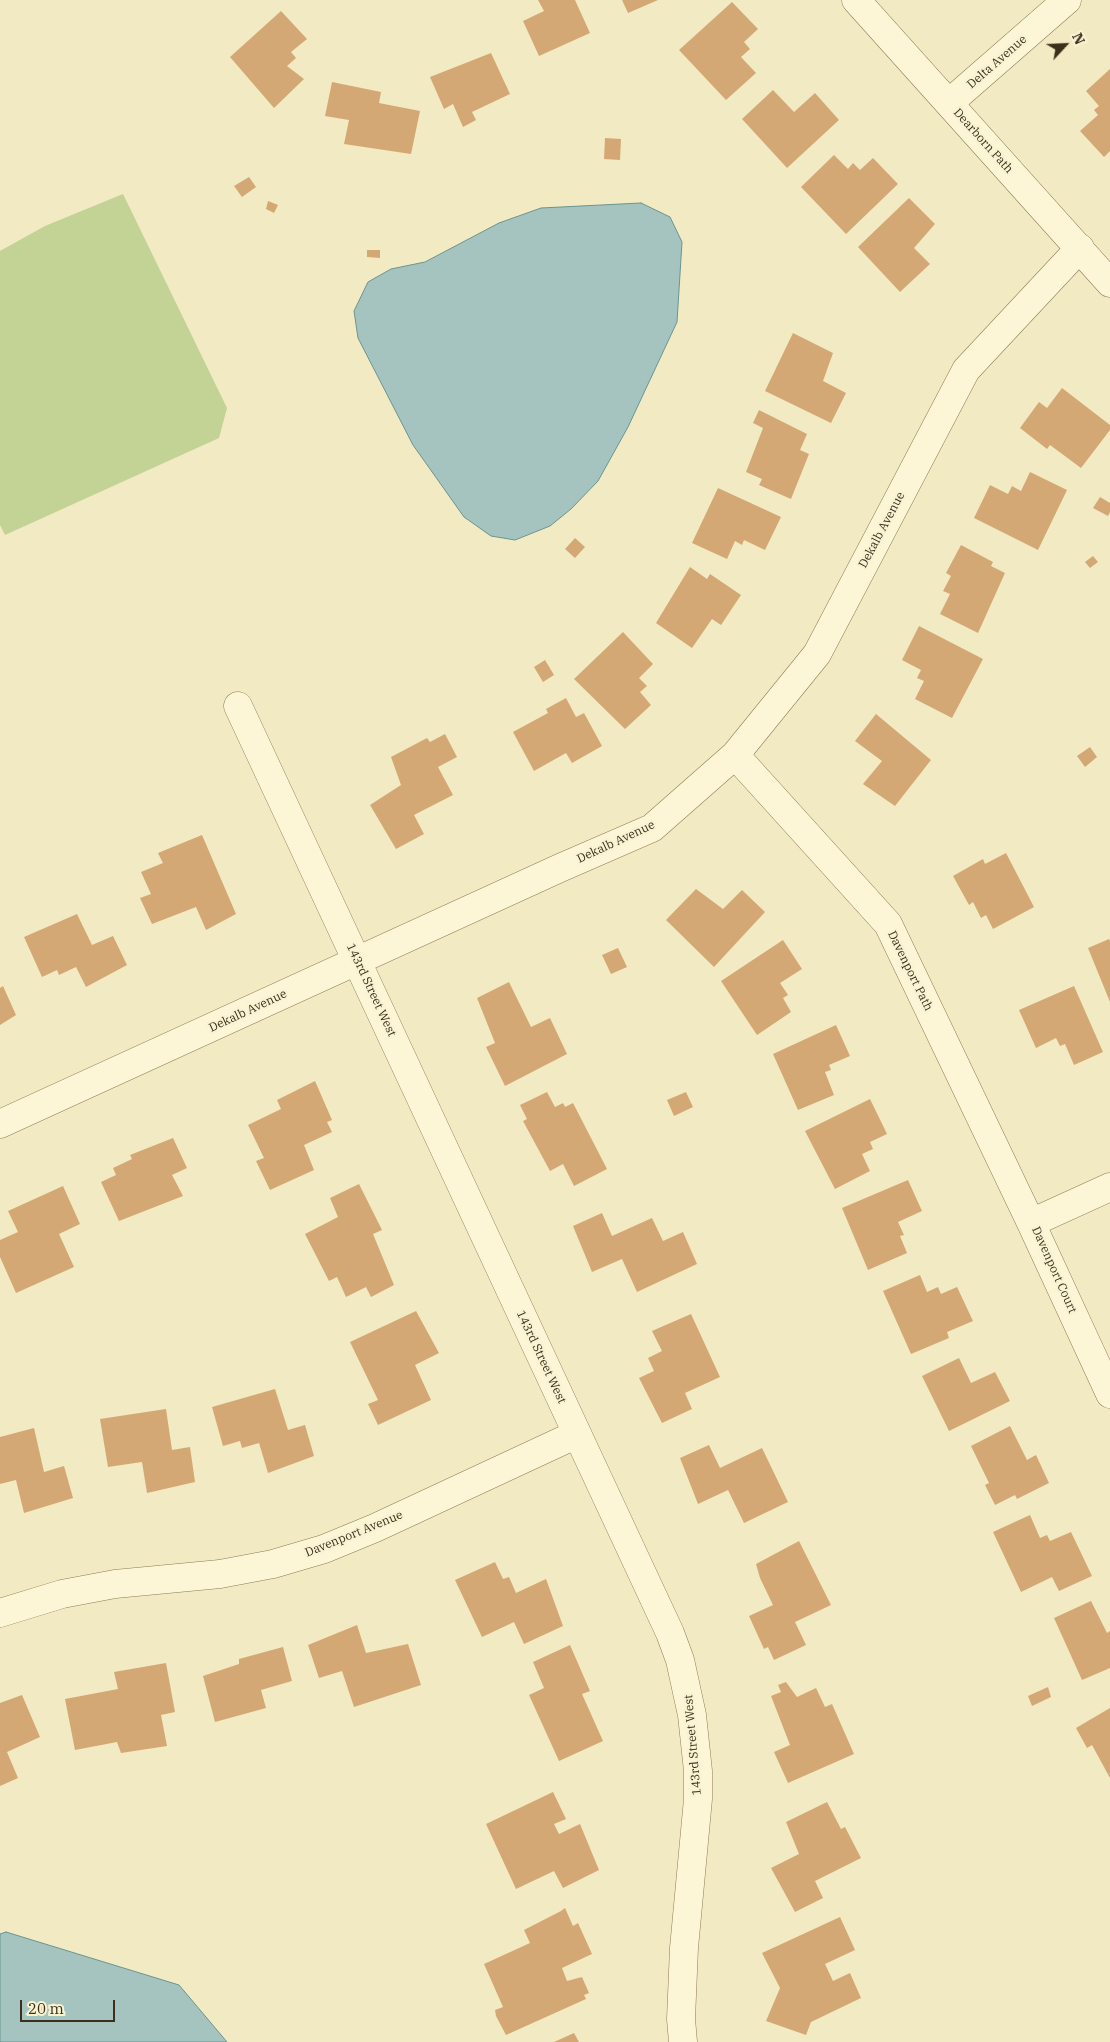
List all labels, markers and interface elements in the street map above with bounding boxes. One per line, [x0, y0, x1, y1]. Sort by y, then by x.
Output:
north arrow [1040, 20, 1090, 70]
text: N [1068, 30, 1089, 47]
street label: Delta Avenue [964, 32, 1030, 92]
street label: Dearborn Path [950, 106, 1016, 176]
street label: Dekalb Avenue [856, 489, 908, 571]
street label: Dekalb Avenue [575, 818, 657, 866]
street label: Davenport Path [884, 929, 936, 1013]
street label: 143rd Street West [343, 941, 399, 1039]
street label: Dekalb Avenue [207, 987, 289, 1035]
street label: Davenport Court [1028, 1224, 1080, 1316]
street label: 143rd Street West [513, 1308, 569, 1406]
street label: Davenport Avenue [303, 1508, 405, 1560]
street label: 143rd Street West [681, 1694, 705, 1796]
scale bar [22, 1990, 118, 2022]
text: 20 m [28, 1999, 64, 2018]

